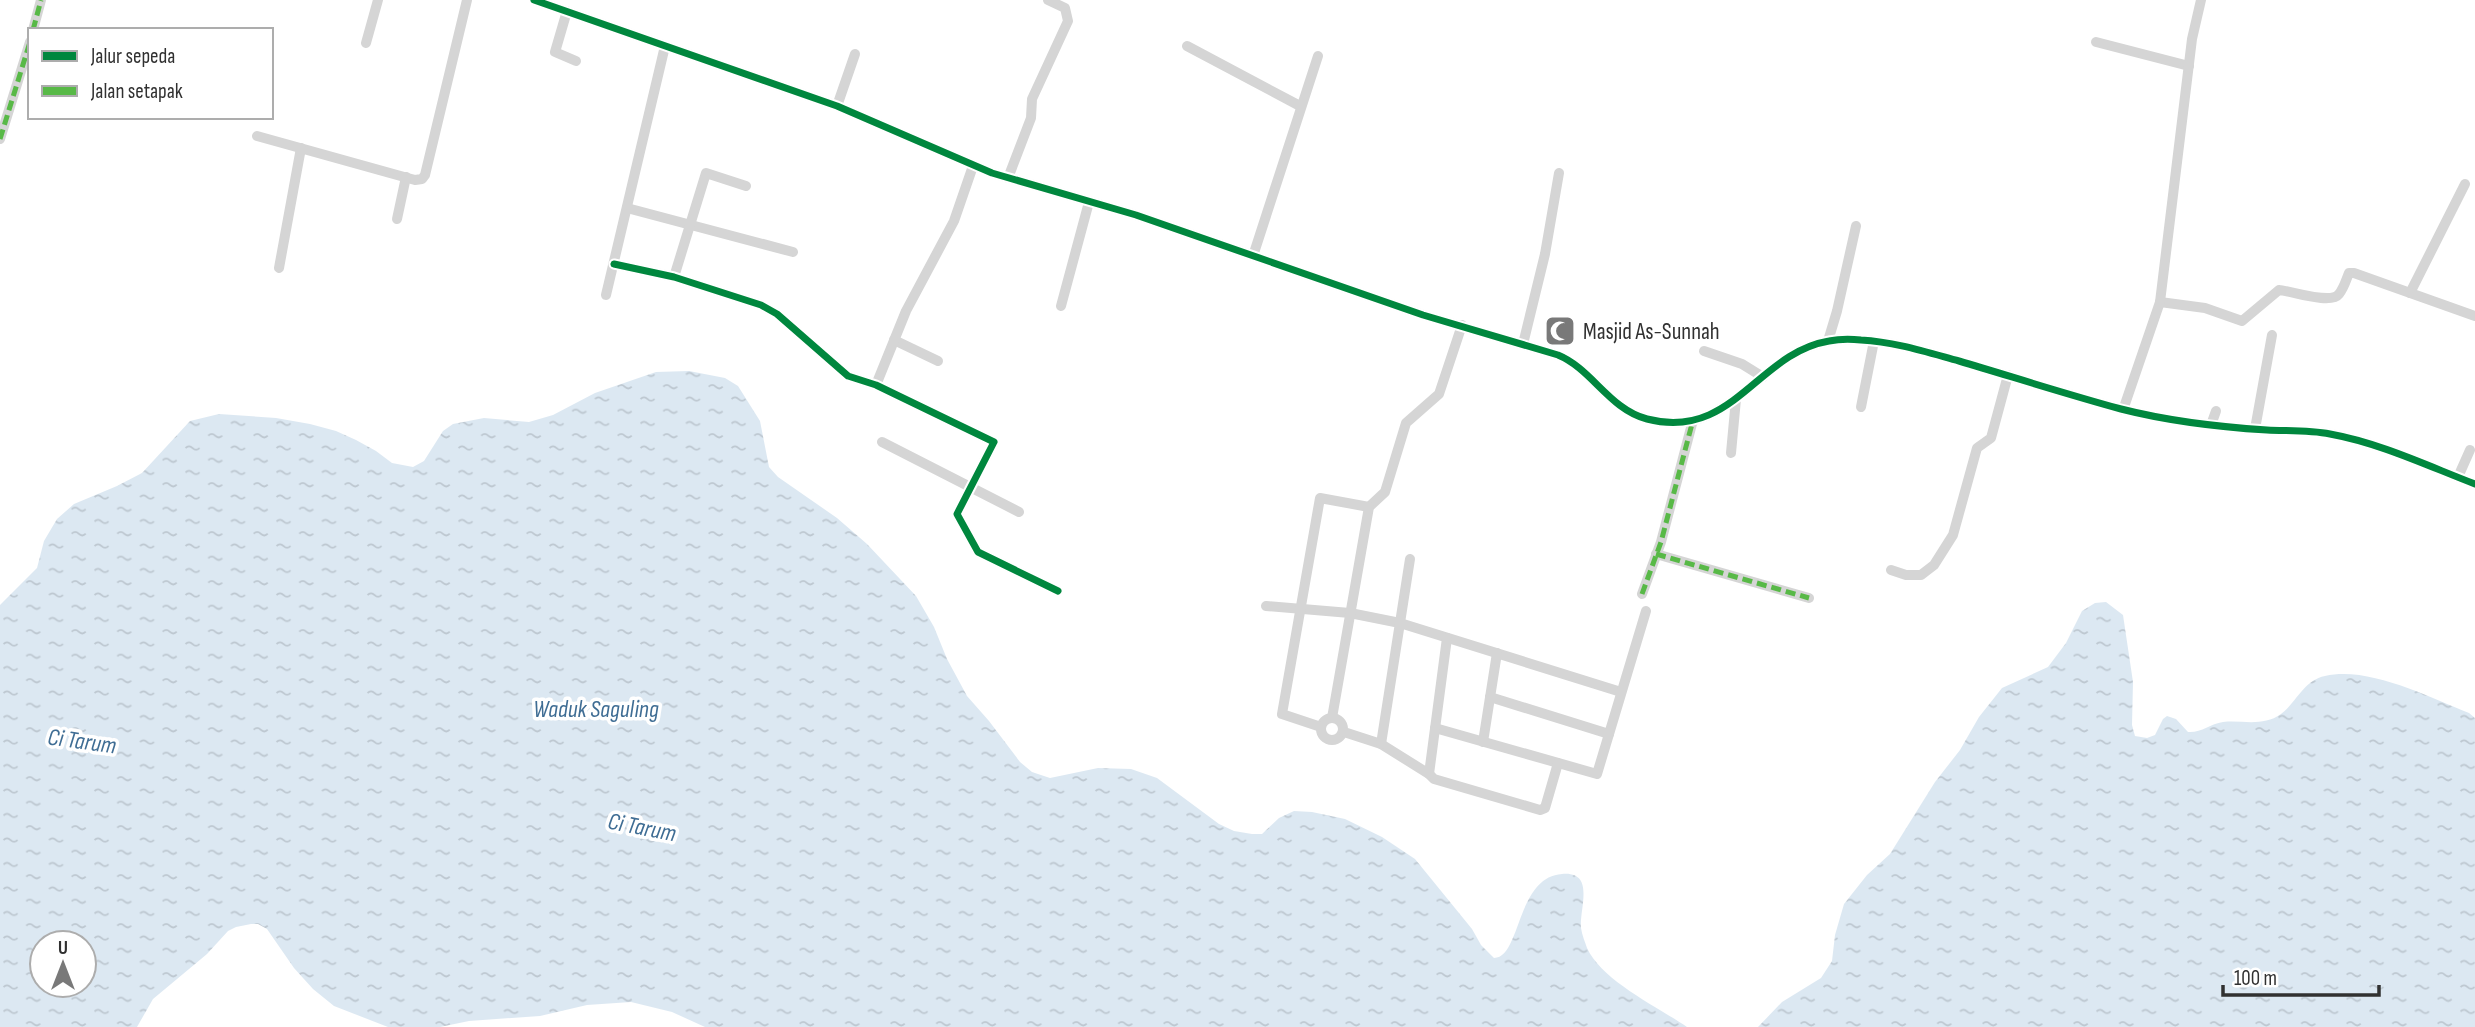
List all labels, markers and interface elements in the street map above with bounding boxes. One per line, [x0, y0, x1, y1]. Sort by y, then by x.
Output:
legend [28, 28, 273, 119]
text: Jalur sepeda [90, 44, 175, 69]
text: Jalan setapak [90, 79, 183, 104]
mosque icon: Masjid As-Sunnah [1543, 314, 1577, 348]
place label: Masjid As-Sunnah [1583, 318, 1720, 346]
water label: Waduk Saguling [533, 695, 659, 724]
water label: Ci Tarum [46, 722, 118, 761]
water label: Ci Tarum [605, 807, 679, 848]
north arrow [28, 929, 98, 999]
text: U [58, 937, 68, 960]
scale bar [2223, 954, 2379, 998]
text: 100 m [2234, 966, 2277, 991]

